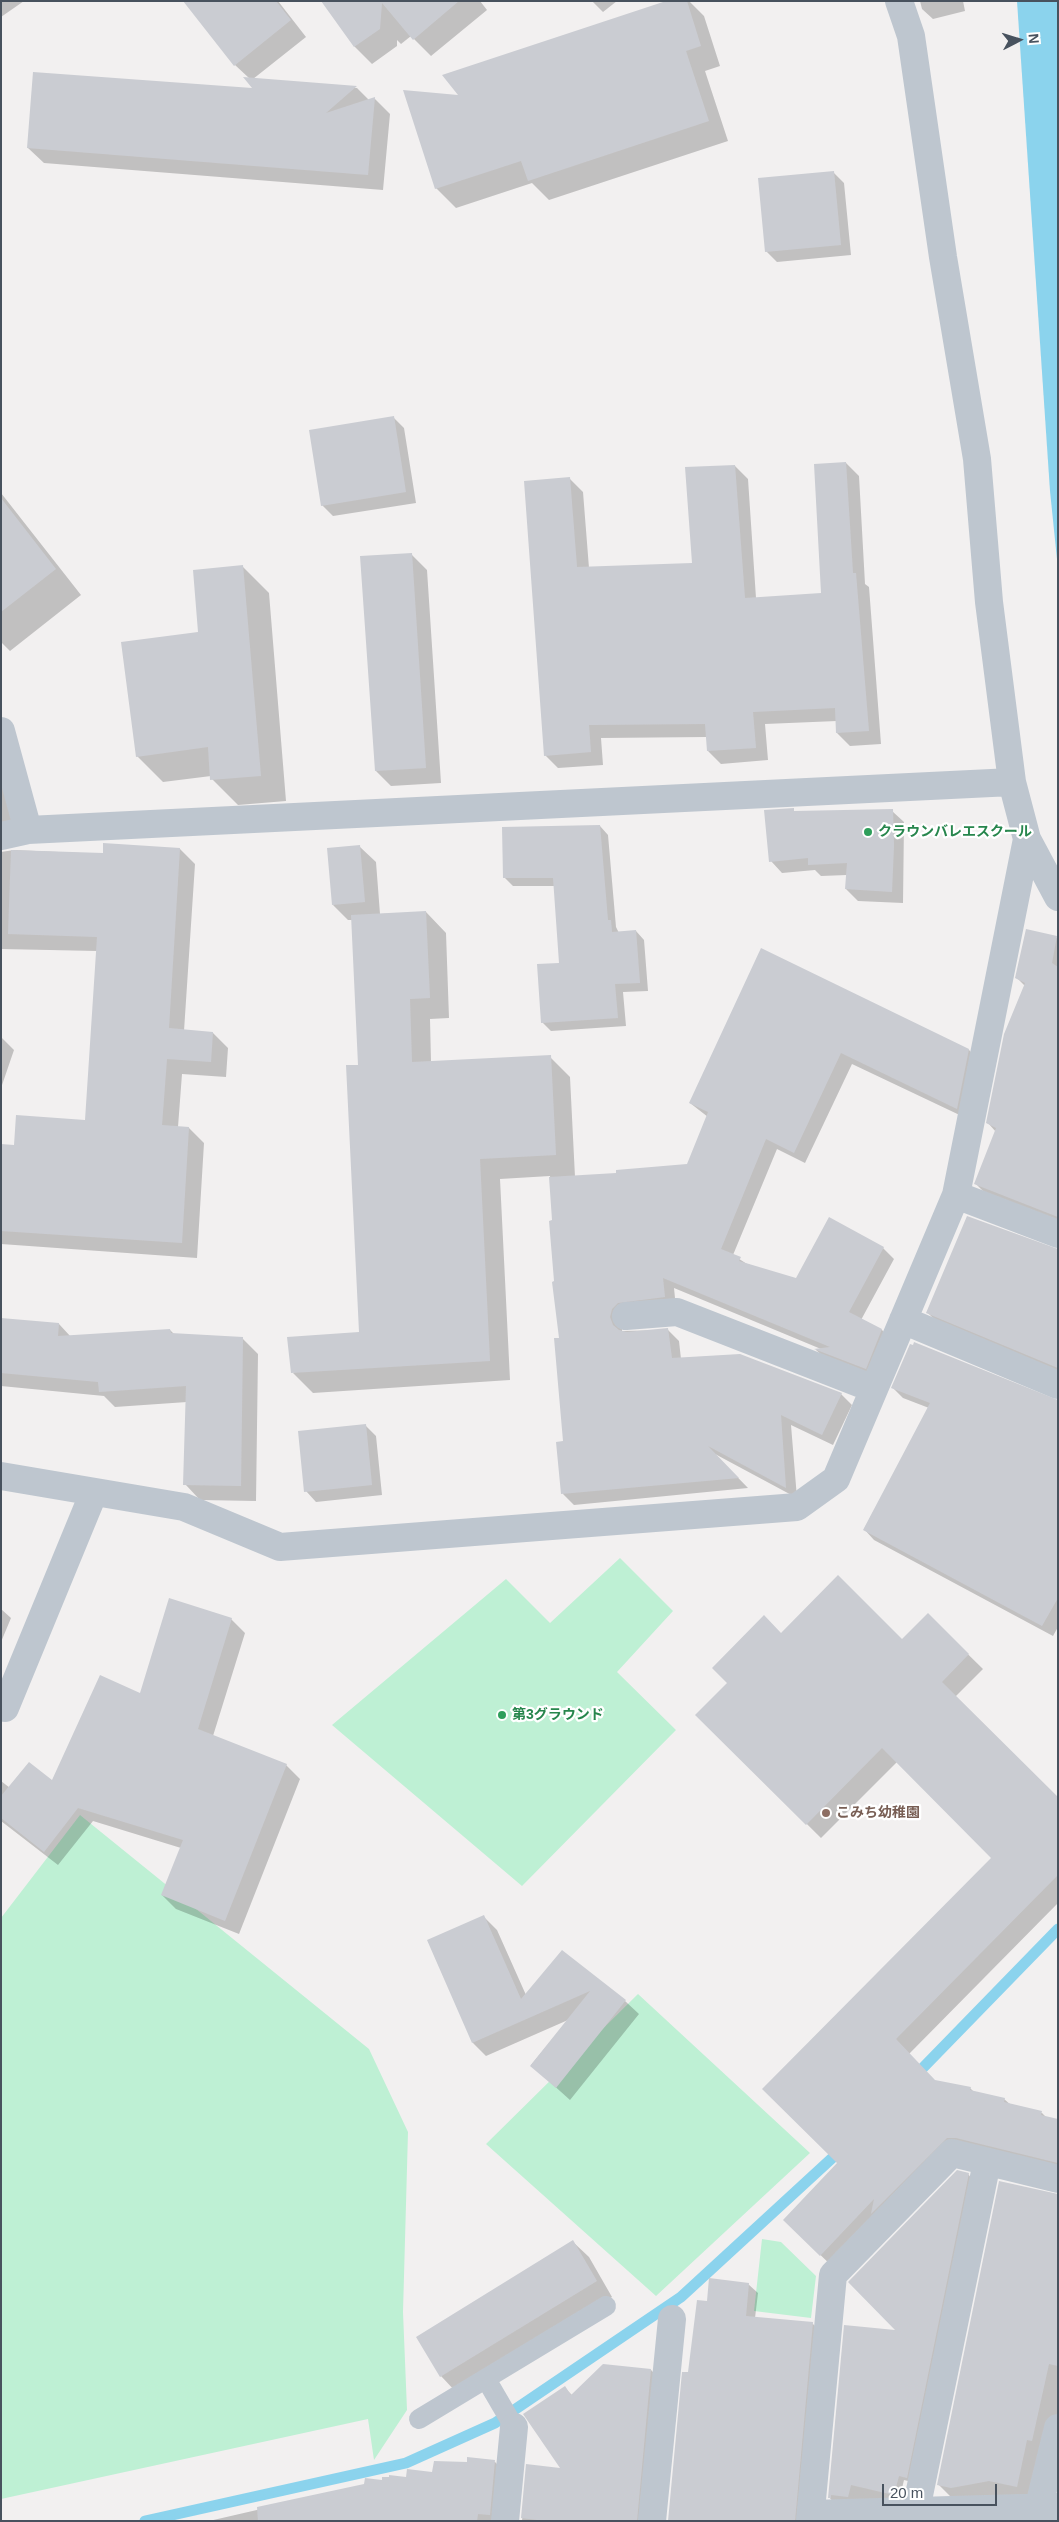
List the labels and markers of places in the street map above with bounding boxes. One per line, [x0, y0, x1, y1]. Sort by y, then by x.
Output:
place label: クラウンバレエスクール [878, 824, 1032, 840]
marker: クラウンバレエスクール [862, 826, 874, 838]
place label: 第3グラウンド [512, 1707, 604, 1723]
marker: 第3グラウンド [496, 1709, 508, 1721]
place label: こみち幼稚園 [836, 1805, 920, 1821]
marker: こみち幼稚園 [820, 1807, 832, 1819]

